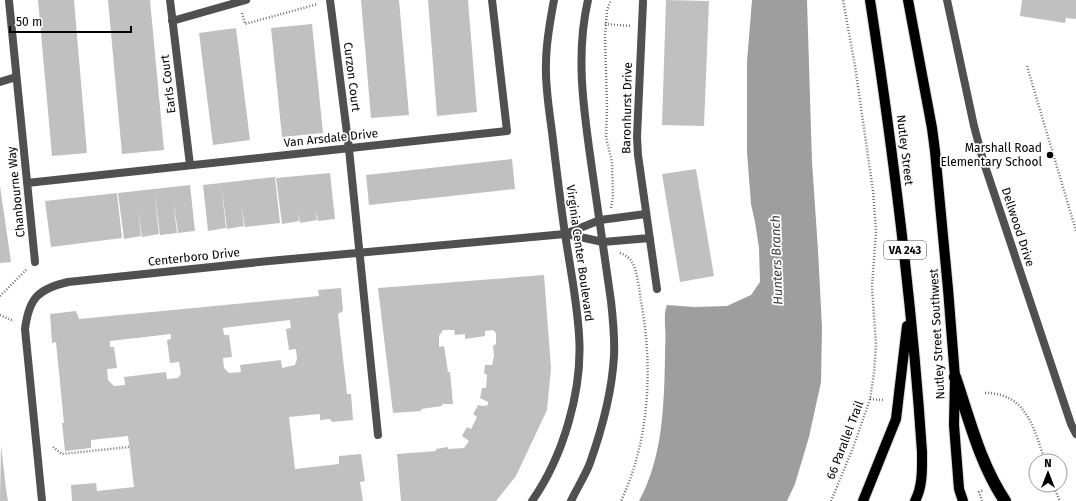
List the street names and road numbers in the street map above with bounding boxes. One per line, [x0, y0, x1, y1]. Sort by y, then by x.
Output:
street label: Curzon Court [341, 41, 363, 113]
street label: Earls Court [157, 53, 179, 114]
street label: Baronhurst Drive [619, 62, 635, 154]
street label: Nutley Street [894, 114, 916, 187]
street label: Van Arsdale Drive [283, 126, 379, 150]
street label: Chanbourne Way [4, 146, 28, 238]
street label: Virginia Center Boulevard [563, 184, 597, 322]
street label: Dellwood Drive [999, 186, 1037, 268]
road number: VA 243 [884, 241, 926, 259]
street label: Centerboro Drive [147, 245, 241, 269]
street label: Nutley Street Southwest [927, 267, 947, 400]
street label: 66 Parallel Trail [824, 398, 867, 481]

